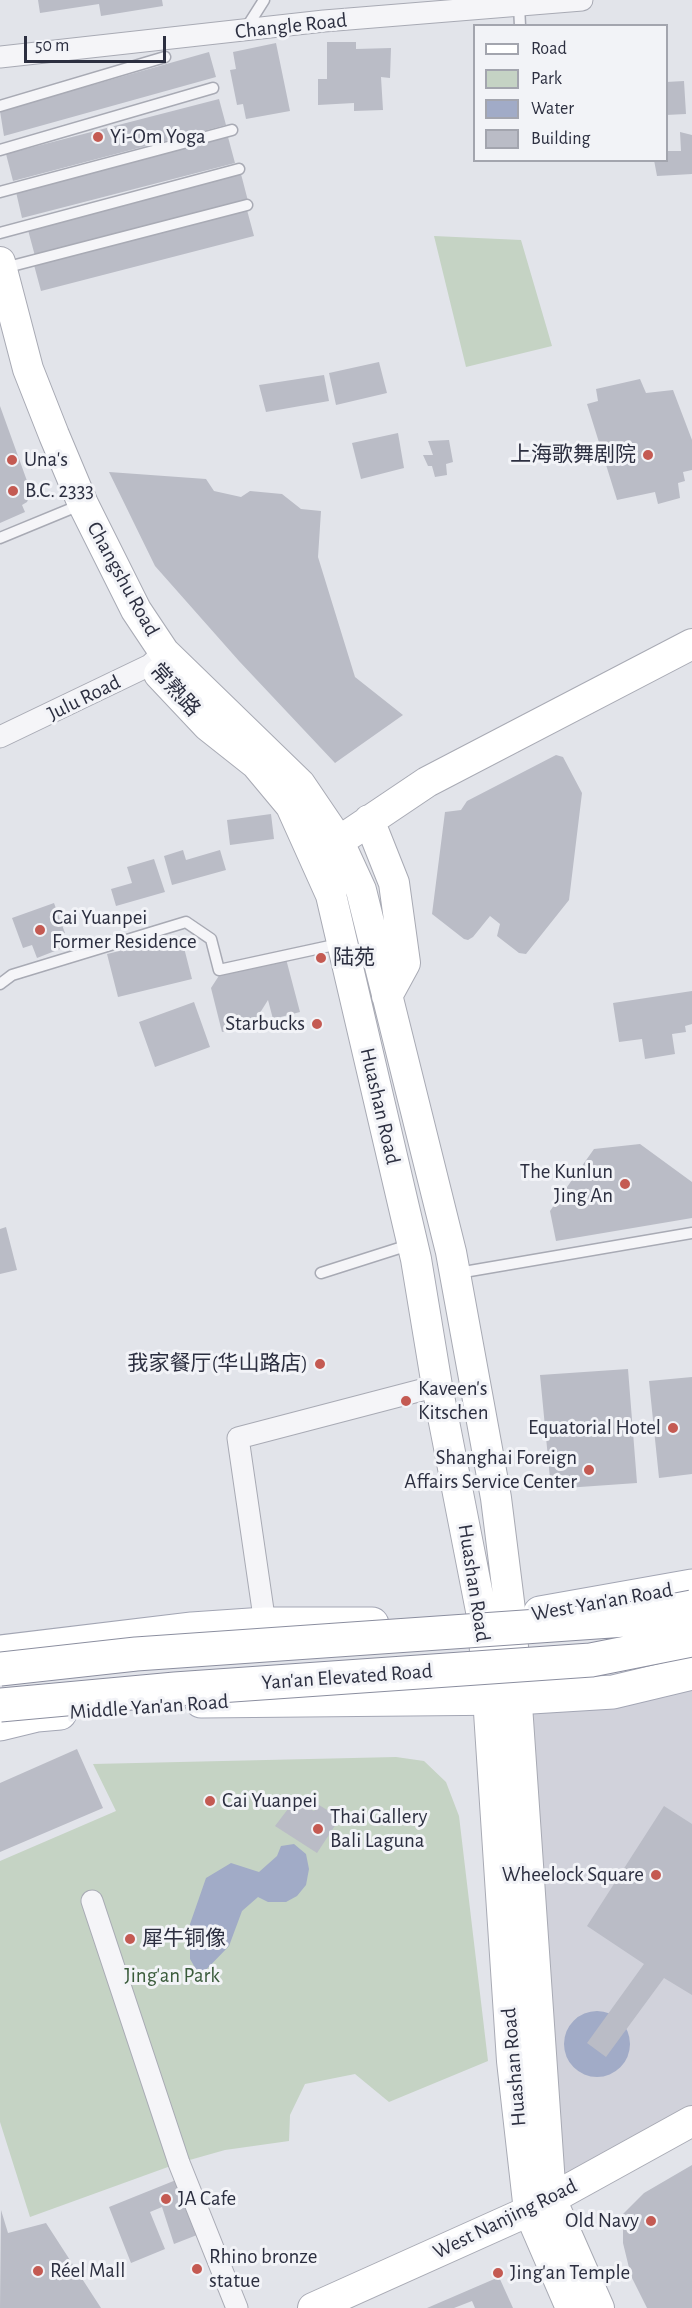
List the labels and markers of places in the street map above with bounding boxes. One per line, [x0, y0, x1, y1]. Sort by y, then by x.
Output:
place label: Yi-Om Yoga [110, 124, 206, 150]
marker: Yi-Om Yoga [91, 130, 105, 144]
place label: 上海歌舞剧院 [510, 442, 636, 468]
place label: Una's [24, 447, 68, 473]
marker: 上海歌舞剧院 [641, 448, 655, 462]
marker: Una's [5, 453, 19, 467]
place label: B.C. 2333 [25, 478, 94, 504]
marker: B.C. 2333 [6, 484, 20, 498]
place label: Cai Yuanpei Former Residence [52, 905, 197, 955]
marker: Cai Yuanpei Former Residence [33, 923, 47, 937]
place label: 陆苑 [333, 945, 375, 971]
marker: 陆苑 [314, 951, 328, 965]
place label: Starbucks [225, 1011, 305, 1037]
marker: Starbucks [310, 1017, 324, 1031]
place label: The Kunlun Jing An [520, 1159, 613, 1209]
marker: The Kunlun Jing An [618, 1177, 632, 1191]
place label: 我家餐厅(华山路店) [128, 1351, 308, 1377]
marker: 我家餐厅(华山路店) [313, 1357, 327, 1371]
place label: Kaveen's Kitschen [418, 1376, 489, 1426]
marker: Kaveen's Kitschen [399, 1394, 413, 1408]
place label: Equatorial Hotel [528, 1415, 661, 1441]
marker: Equatorial Hotel [666, 1421, 680, 1435]
place label: Shanghai Foreign Affairs Service Center [404, 1445, 577, 1495]
marker: Shanghai Foreign Affairs Service Center [582, 1463, 596, 1477]
place label: Cai Yuanpei [222, 1788, 317, 1814]
marker: Cai Yuanpei [203, 1794, 217, 1808]
place label: Thai Gallery Bali Laguna [330, 1804, 427, 1854]
marker: Thai Gallery Bali Laguna [311, 1822, 325, 1836]
place label: Wheelock Square [502, 1862, 644, 1888]
marker: Wheelock Square [649, 1868, 663, 1882]
place label: 犀牛铜像 [142, 1926, 226, 1952]
marker: 犀牛铜像 [123, 1932, 137, 1946]
place label: JA Cafe [178, 2186, 236, 2212]
marker: JA Cafe [159, 2192, 173, 2206]
place label: Old Navy [565, 2208, 639, 2234]
marker: Old Navy [644, 2214, 658, 2228]
place label: Rhino bronze statue [209, 2244, 317, 2294]
place label: Réel Mall [50, 2258, 125, 2284]
place label: Jing'an Temple [510, 2260, 630, 2286]
marker: Rhino bronze statue [190, 2262, 204, 2276]
marker: Réel Mall [31, 2264, 45, 2278]
marker: Jing'an Temple [491, 2266, 505, 2280]

